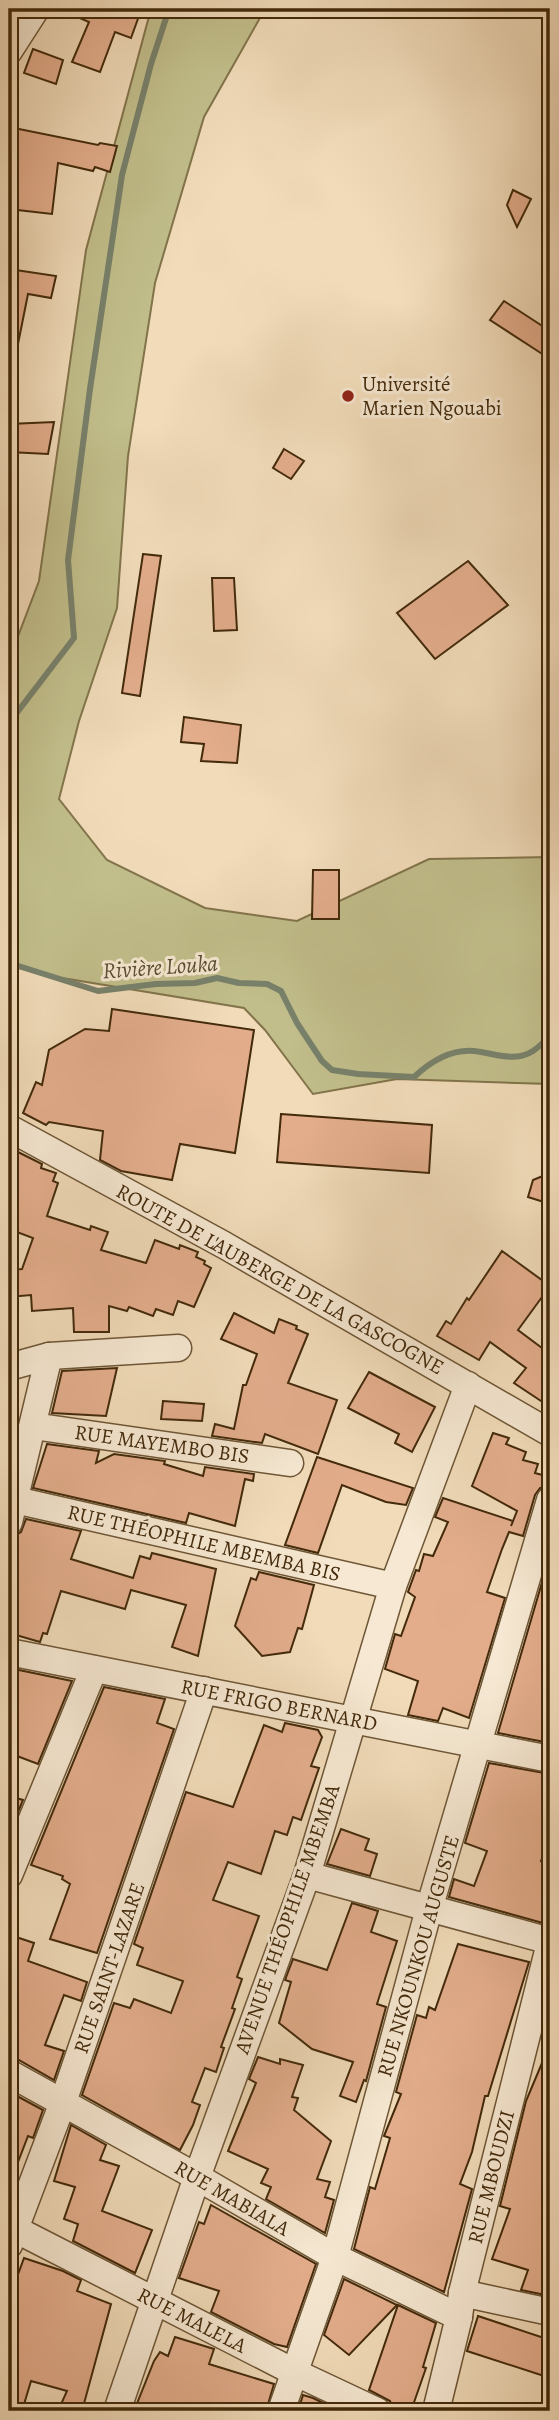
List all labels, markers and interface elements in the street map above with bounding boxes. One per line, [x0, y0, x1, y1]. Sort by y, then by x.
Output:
place label: Université Marien Ngouabi [362, 370, 502, 422]
marker: Université Marien Ngouabi [340, 388, 356, 404]
water label: Rivière Louka [101, 947, 219, 986]
street label: ROUTE DE L'AUBERGE DE LA GASCOGNE [111, 1177, 449, 1381]
street label: RUE MAYEMBO BIS [73, 1418, 251, 1470]
street label: RUE THÉOPHILE MBEMBA BIS [65, 1498, 343, 1588]
street label: RUE FRIGO BERNARD [178, 1672, 380, 1738]
street label: AVENUE THÉOPHILE MBEMBA [227, 1780, 347, 2059]
street label: RUE NKOUNKOU AUGUSTE [370, 1832, 466, 2080]
street label: RUE SAINT-LAZARE [67, 1879, 151, 2057]
street label: RUE MBOUDZI [461, 2107, 521, 2247]
street label: RUE MABIALA [169, 2154, 295, 2243]
street label: RUE MALELA [132, 2280, 252, 2360]

